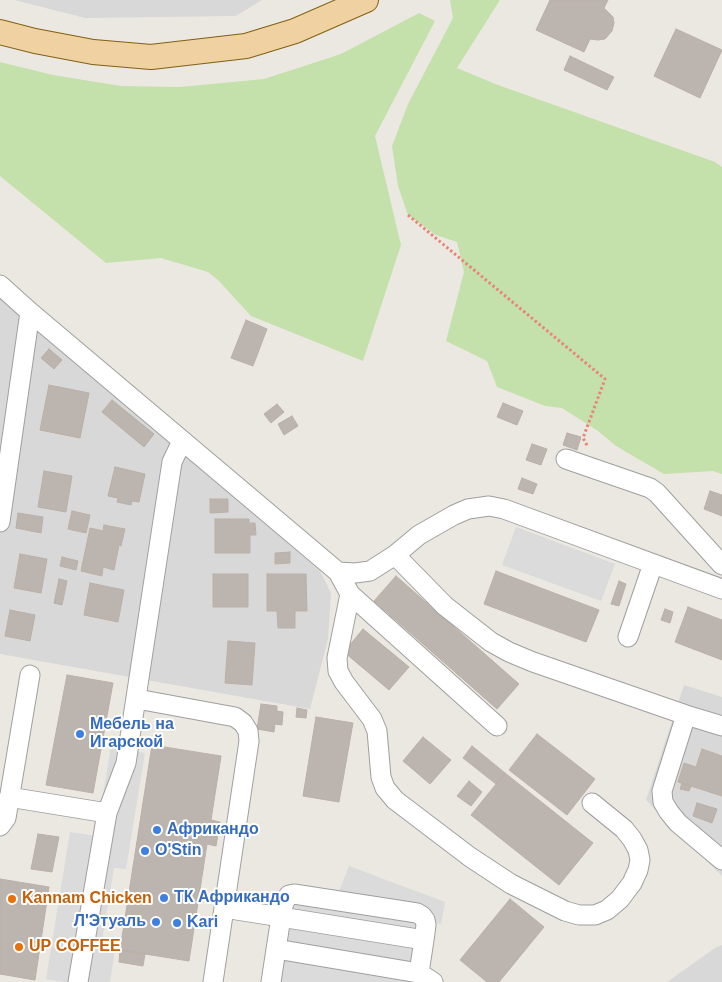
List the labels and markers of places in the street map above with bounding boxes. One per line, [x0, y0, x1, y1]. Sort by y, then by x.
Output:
place label: Мебель на Игарской [90, 715, 174, 753]
marker: Мебель на Игарской [74, 728, 86, 740]
place label: Африкандо [167, 820, 259, 840]
marker: Африкандо [151, 824, 163, 836]
place label: O'Stin [155, 841, 201, 861]
marker: O'Stin [139, 845, 151, 857]
place label: ТК Африкандо [174, 888, 290, 908]
place label: Kannam Chicken [22, 889, 152, 909]
marker: ТК Африкандо [158, 892, 170, 904]
marker: Kannam Chicken [6, 893, 18, 905]
place label: Л'Этуаль [74, 912, 146, 932]
place label: Kari [187, 913, 218, 933]
marker: Л'Этуаль [150, 916, 162, 928]
marker: Kari [171, 917, 183, 929]
place label: UP COFFEE [29, 937, 121, 957]
marker: UP COFFEE [13, 941, 25, 953]

